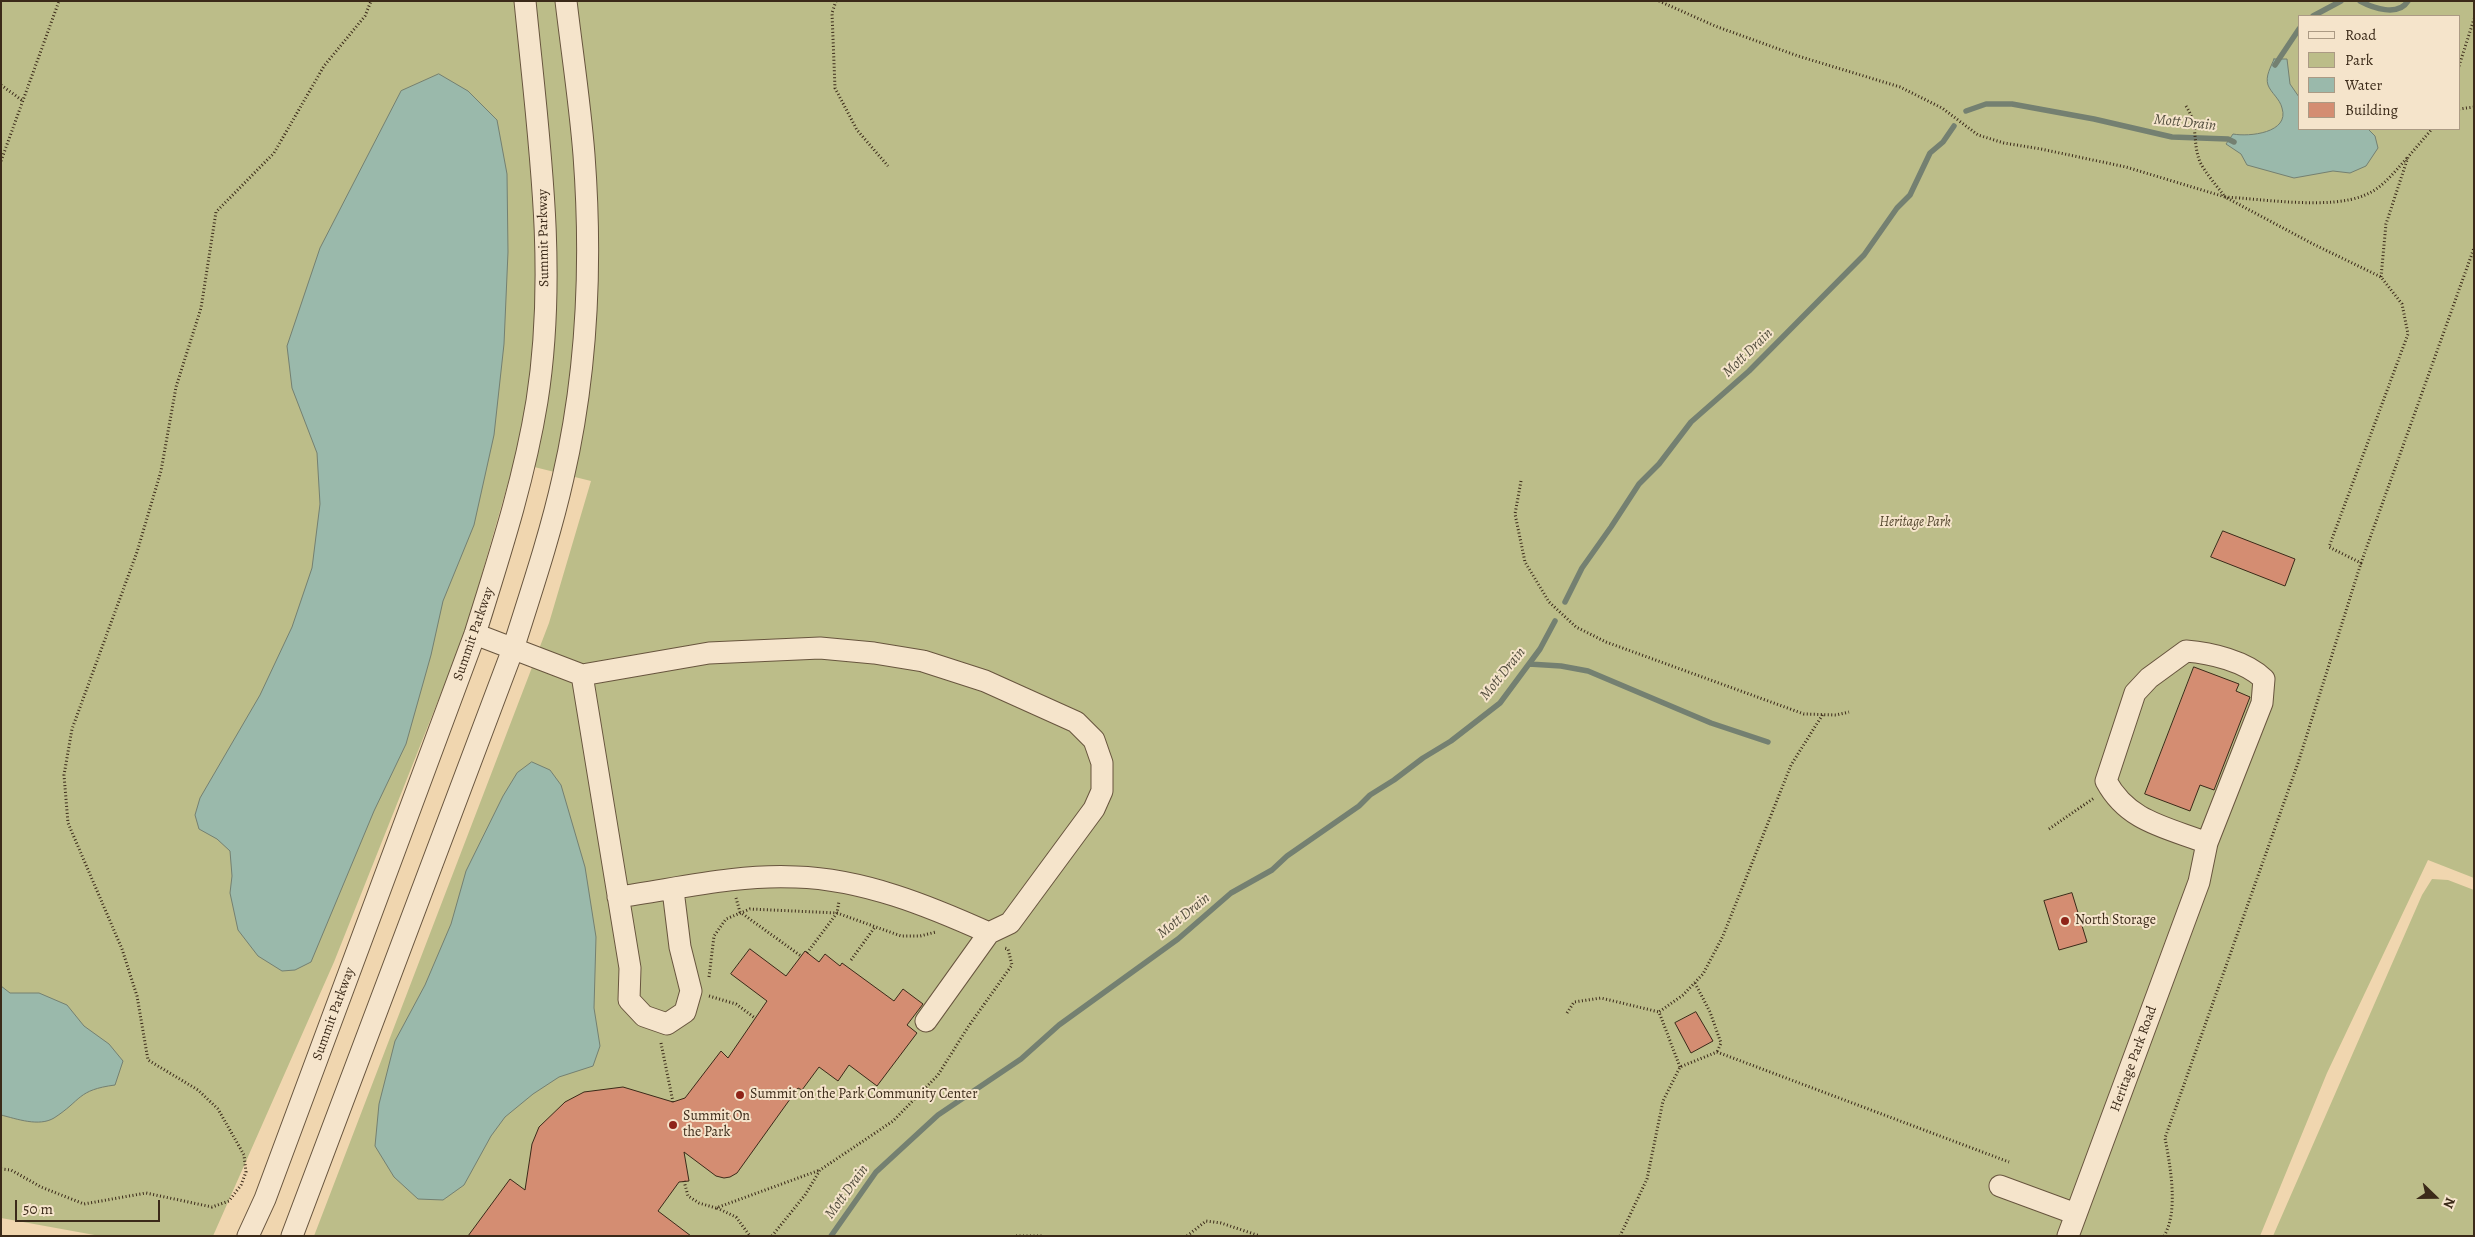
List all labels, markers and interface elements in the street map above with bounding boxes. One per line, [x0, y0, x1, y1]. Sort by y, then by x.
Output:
legend [2298, 15, 2460, 130]
text: Road [2345, 25, 2376, 45]
text: Park [2345, 50, 2373, 70]
text: Water [2345, 75, 2382, 95]
text: Building [2345, 100, 2398, 120]
water label: Mott Drain [2153, 111, 2217, 135]
street label: Summit Parkway [535, 189, 553, 287]
water label: Mott Drain [1719, 325, 1777, 381]
park label: Heritage Park [1879, 515, 1951, 531]
street label: Summit Parkway [450, 585, 498, 683]
water label: Mott Drain [1476, 644, 1530, 704]
water label: Mott Drain [1154, 889, 1214, 943]
place label: North Storage [2075, 913, 2156, 929]
marker: North Storage [2059, 915, 2071, 927]
street label: Summit Parkway [309, 965, 359, 1063]
street label: Heritage Park Road [2107, 1004, 2161, 1114]
place label: Summit on the Park Community Center [750, 1087, 977, 1103]
marker: Summit on the Park Community Center [734, 1089, 746, 1101]
place label: Summit On the Park [683, 1109, 750, 1142]
marker: Summit On the Park [667, 1119, 679, 1131]
water label: Mott Drain [821, 1161, 873, 1223]
north arrow [2410, 1172, 2460, 1222]
scale bar [18, 1190, 162, 1222]
text: N [2439, 1195, 2460, 1211]
text: 50 m [23, 1199, 53, 1219]

